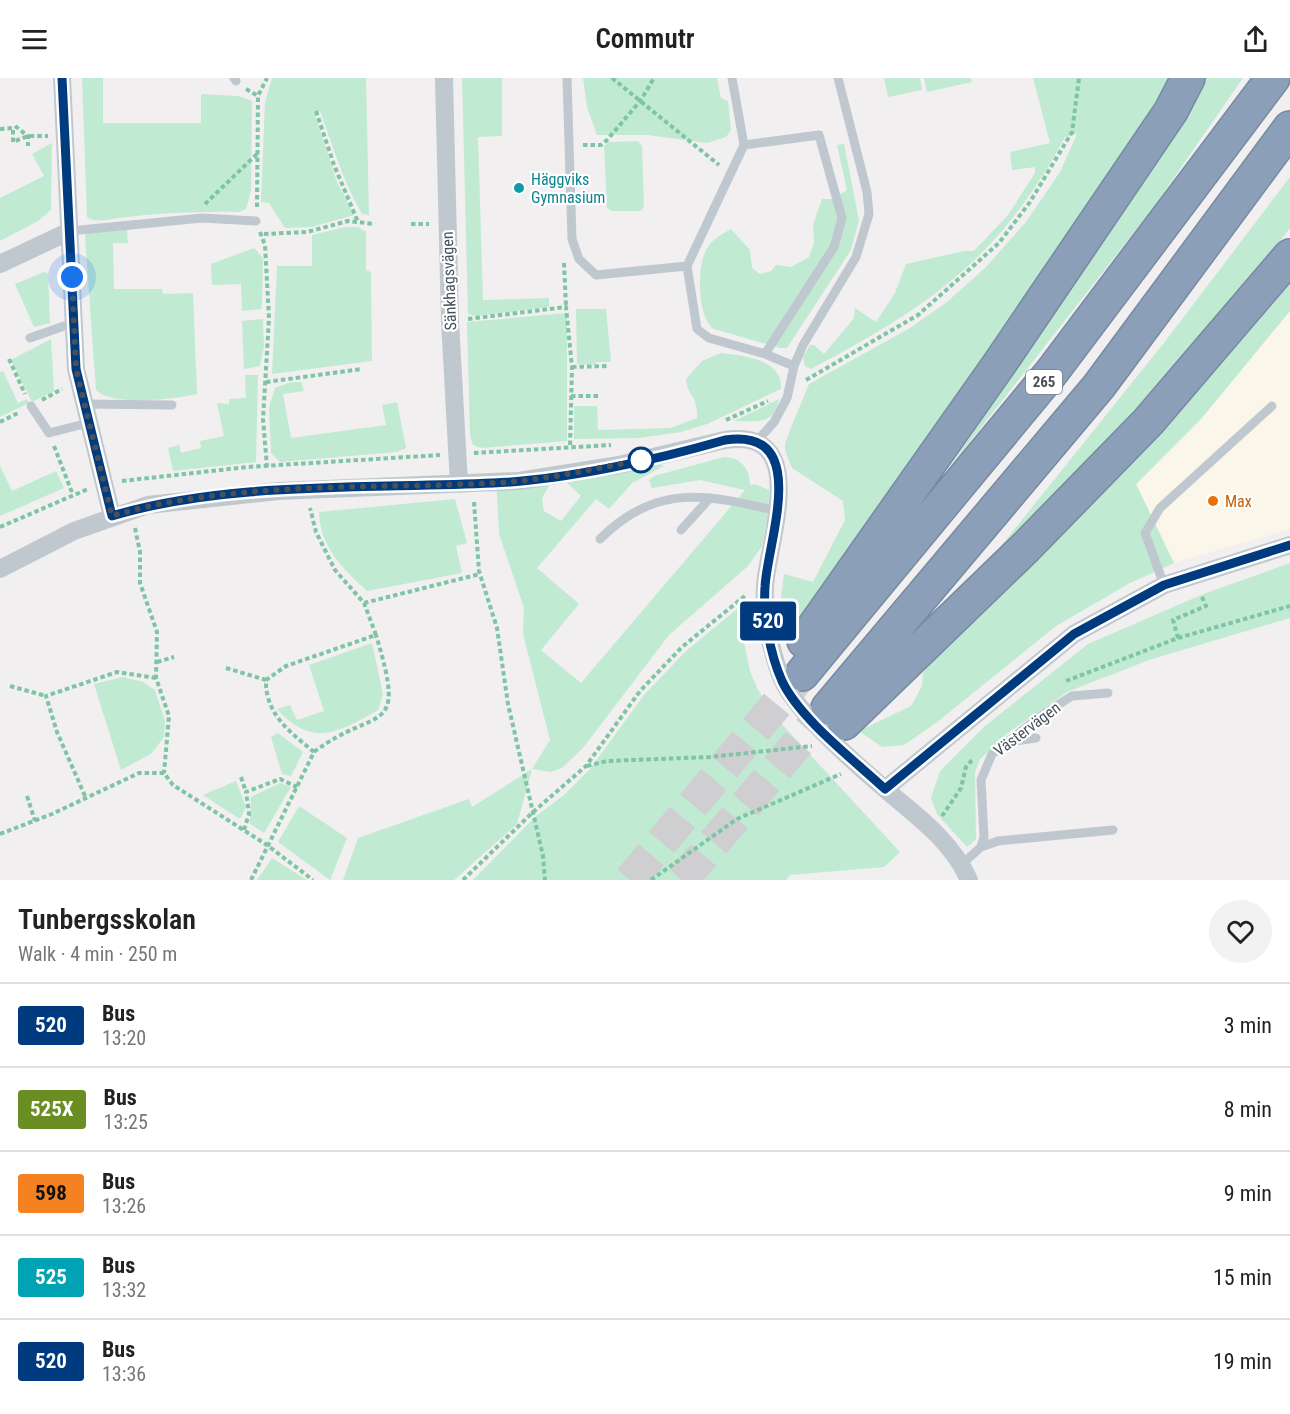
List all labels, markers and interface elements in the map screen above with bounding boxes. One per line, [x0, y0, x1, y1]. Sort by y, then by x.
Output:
icon: menu [18, 23, 51, 56]
text: Commutr [595, 23, 695, 55]
icon: share [1239, 23, 1272, 56]
place label: Häggviks Gymnasium [531, 170, 605, 207]
marker: Häggviks Gymnasium [512, 181, 526, 195]
street label: Sänkhagsvägen [438, 231, 460, 331]
your location [57, 262, 87, 292]
road number: 265 [1026, 370, 1062, 394]
unlabelled marker [628, 447, 654, 473]
place label: Max [1225, 492, 1252, 511]
marker: Max [1206, 494, 1220, 508]
line badge: 520 [734, 602, 802, 640]
text: 520 [752, 609, 784, 633]
street label: Västervägen [990, 698, 1064, 760]
button: heart [1209, 900, 1272, 963]
text: Tunbergsskolan [18, 903, 196, 936]
text: Walk · 4 min · 250 m [18, 942, 177, 966]
text: Bus [102, 1001, 135, 1026]
text: 520 [35, 1013, 67, 1037]
text: 3 min [1224, 1013, 1272, 1038]
text: 13:20 [102, 1026, 146, 1050]
text: Bus [104, 1085, 137, 1110]
text: 525X [30, 1097, 74, 1121]
text: 8 min [1224, 1097, 1272, 1122]
text: 13:25 [104, 1110, 148, 1134]
text: Bus [102, 1169, 135, 1194]
text: 598 [35, 1181, 67, 1205]
text: 9 min [1224, 1181, 1272, 1206]
text: 13:26 [102, 1194, 146, 1218]
text: Bus [102, 1253, 135, 1278]
text: 525 [35, 1265, 67, 1289]
text: 15 min [1213, 1265, 1272, 1290]
text: 13:32 [102, 1278, 146, 1302]
text: Bus [102, 1337, 135, 1362]
text: 520 [35, 1349, 67, 1373]
text: 19 min [1213, 1349, 1272, 1374]
text: 13:36 [102, 1362, 146, 1386]

